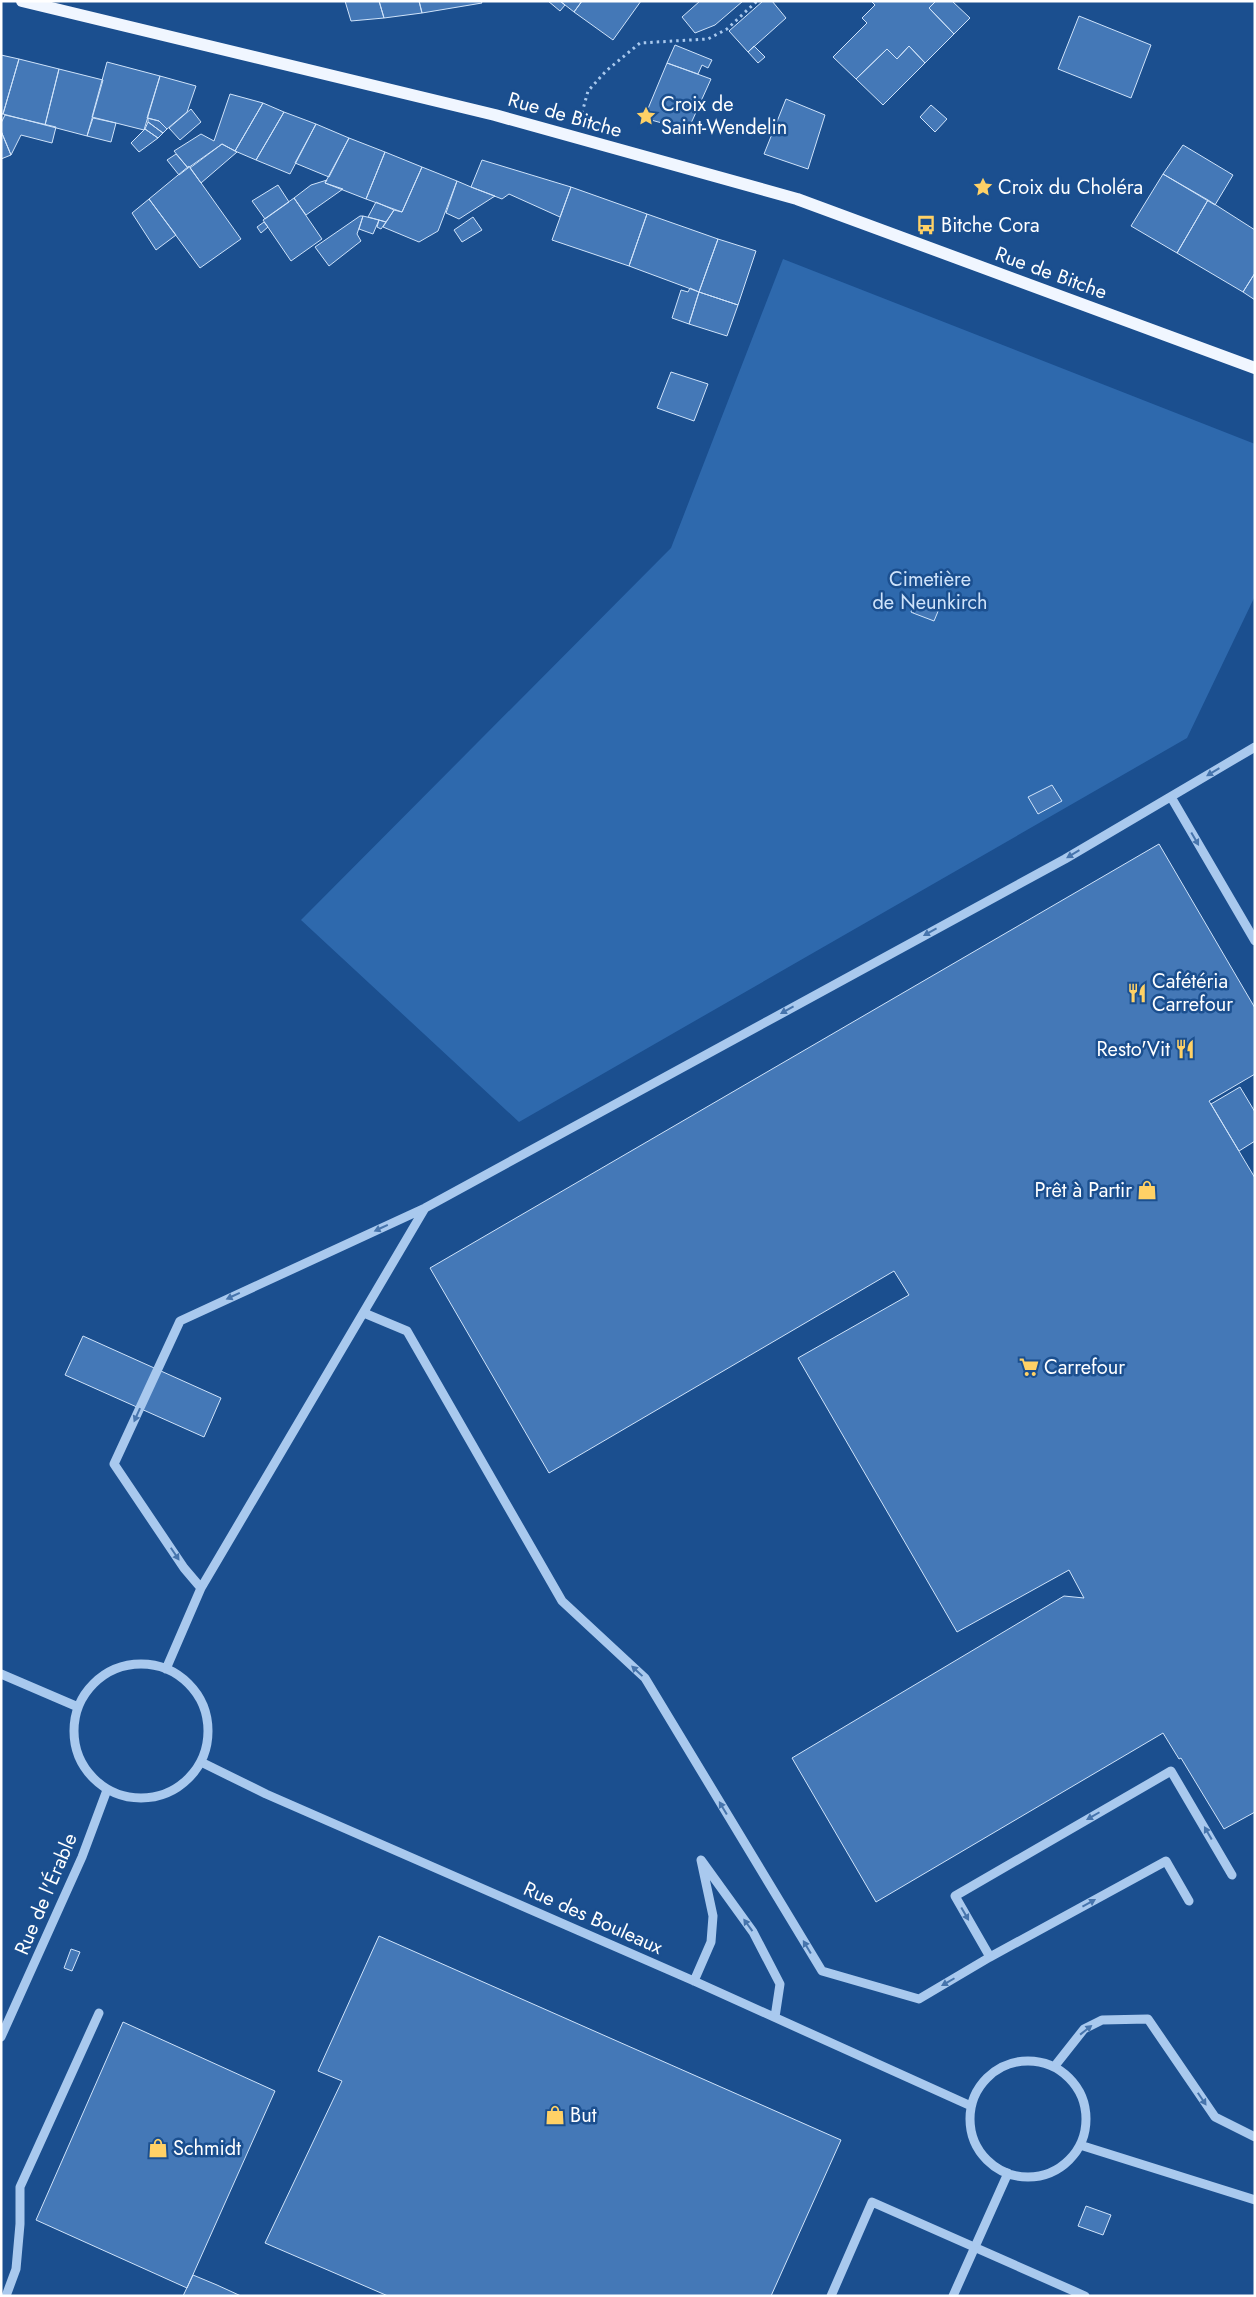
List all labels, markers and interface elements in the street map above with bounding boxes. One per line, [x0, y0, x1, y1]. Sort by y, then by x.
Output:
street label: Rue de Bitche [505, 85, 625, 145]
place label: Croix de Saint-Wendelin [661, 90, 787, 142]
place icon: Croix de Saint-Wendelin [635, 105, 657, 127]
place label: Croix du Choléra [998, 173, 1143, 202]
place icon: Croix du Choléra [972, 176, 994, 198]
place label: Bitche Cora [941, 211, 1040, 240]
bus stop icon: Bitche Cora [915, 214, 937, 236]
street label: Rue de Bitche [991, 239, 1111, 307]
park label: Cimetière de Neunkirch [872, 565, 988, 617]
one-way arrow [1206, 767, 1219, 776]
one-way arrow [1191, 833, 1200, 846]
one-way arrow [1066, 850, 1079, 859]
one-way arrow [923, 928, 938, 936]
place label: Cafétéria Carrefour [1152, 967, 1233, 1019]
restaurant icon: Cafétéria Carrefour [1126, 982, 1148, 1004]
one-way arrow [780, 1006, 795, 1014]
place label: Resto'Vit [1096, 1035, 1170, 1064]
restaurant icon: Resto'Vit [1174, 1038, 1196, 1060]
place label: Prêt à Partir [1034, 1176, 1132, 1205]
shop icon: Prêt à Partir [1136, 1179, 1158, 1201]
one-way arrow [374, 1225, 388, 1233]
one-way arrow [226, 1293, 240, 1301]
place label: Carrefour [1044, 1353, 1125, 1382]
supermarket icon: Carrefour [1018, 1356, 1040, 1378]
one-way arrow [132, 1408, 140, 1422]
one-way arrow [171, 1548, 180, 1561]
one-way arrow [631, 1665, 643, 1677]
one-way arrow [719, 1802, 728, 1815]
one-way arrow [1086, 1812, 1099, 1821]
one-way arrow [1203, 1826, 1212, 1840]
street label: Rue de l'Érable [7, 1829, 85, 1959]
street label: Rue des Bouleaux [519, 1874, 668, 1962]
one-way arrow [1082, 1899, 1095, 1908]
one-way arrow [960, 1907, 969, 1920]
one-way arrow [743, 1918, 753, 1931]
one-way arrow [803, 1941, 812, 1954]
one-way arrow [941, 1977, 955, 1986]
one-way arrow [1079, 2025, 1092, 2035]
one-way arrow [1198, 2092, 1207, 2106]
place label: But [570, 2101, 597, 2130]
shop icon: But [544, 2104, 566, 2126]
place label: Schmidt [173, 2134, 241, 2163]
shop icon: Schmidt [147, 2137, 169, 2159]

